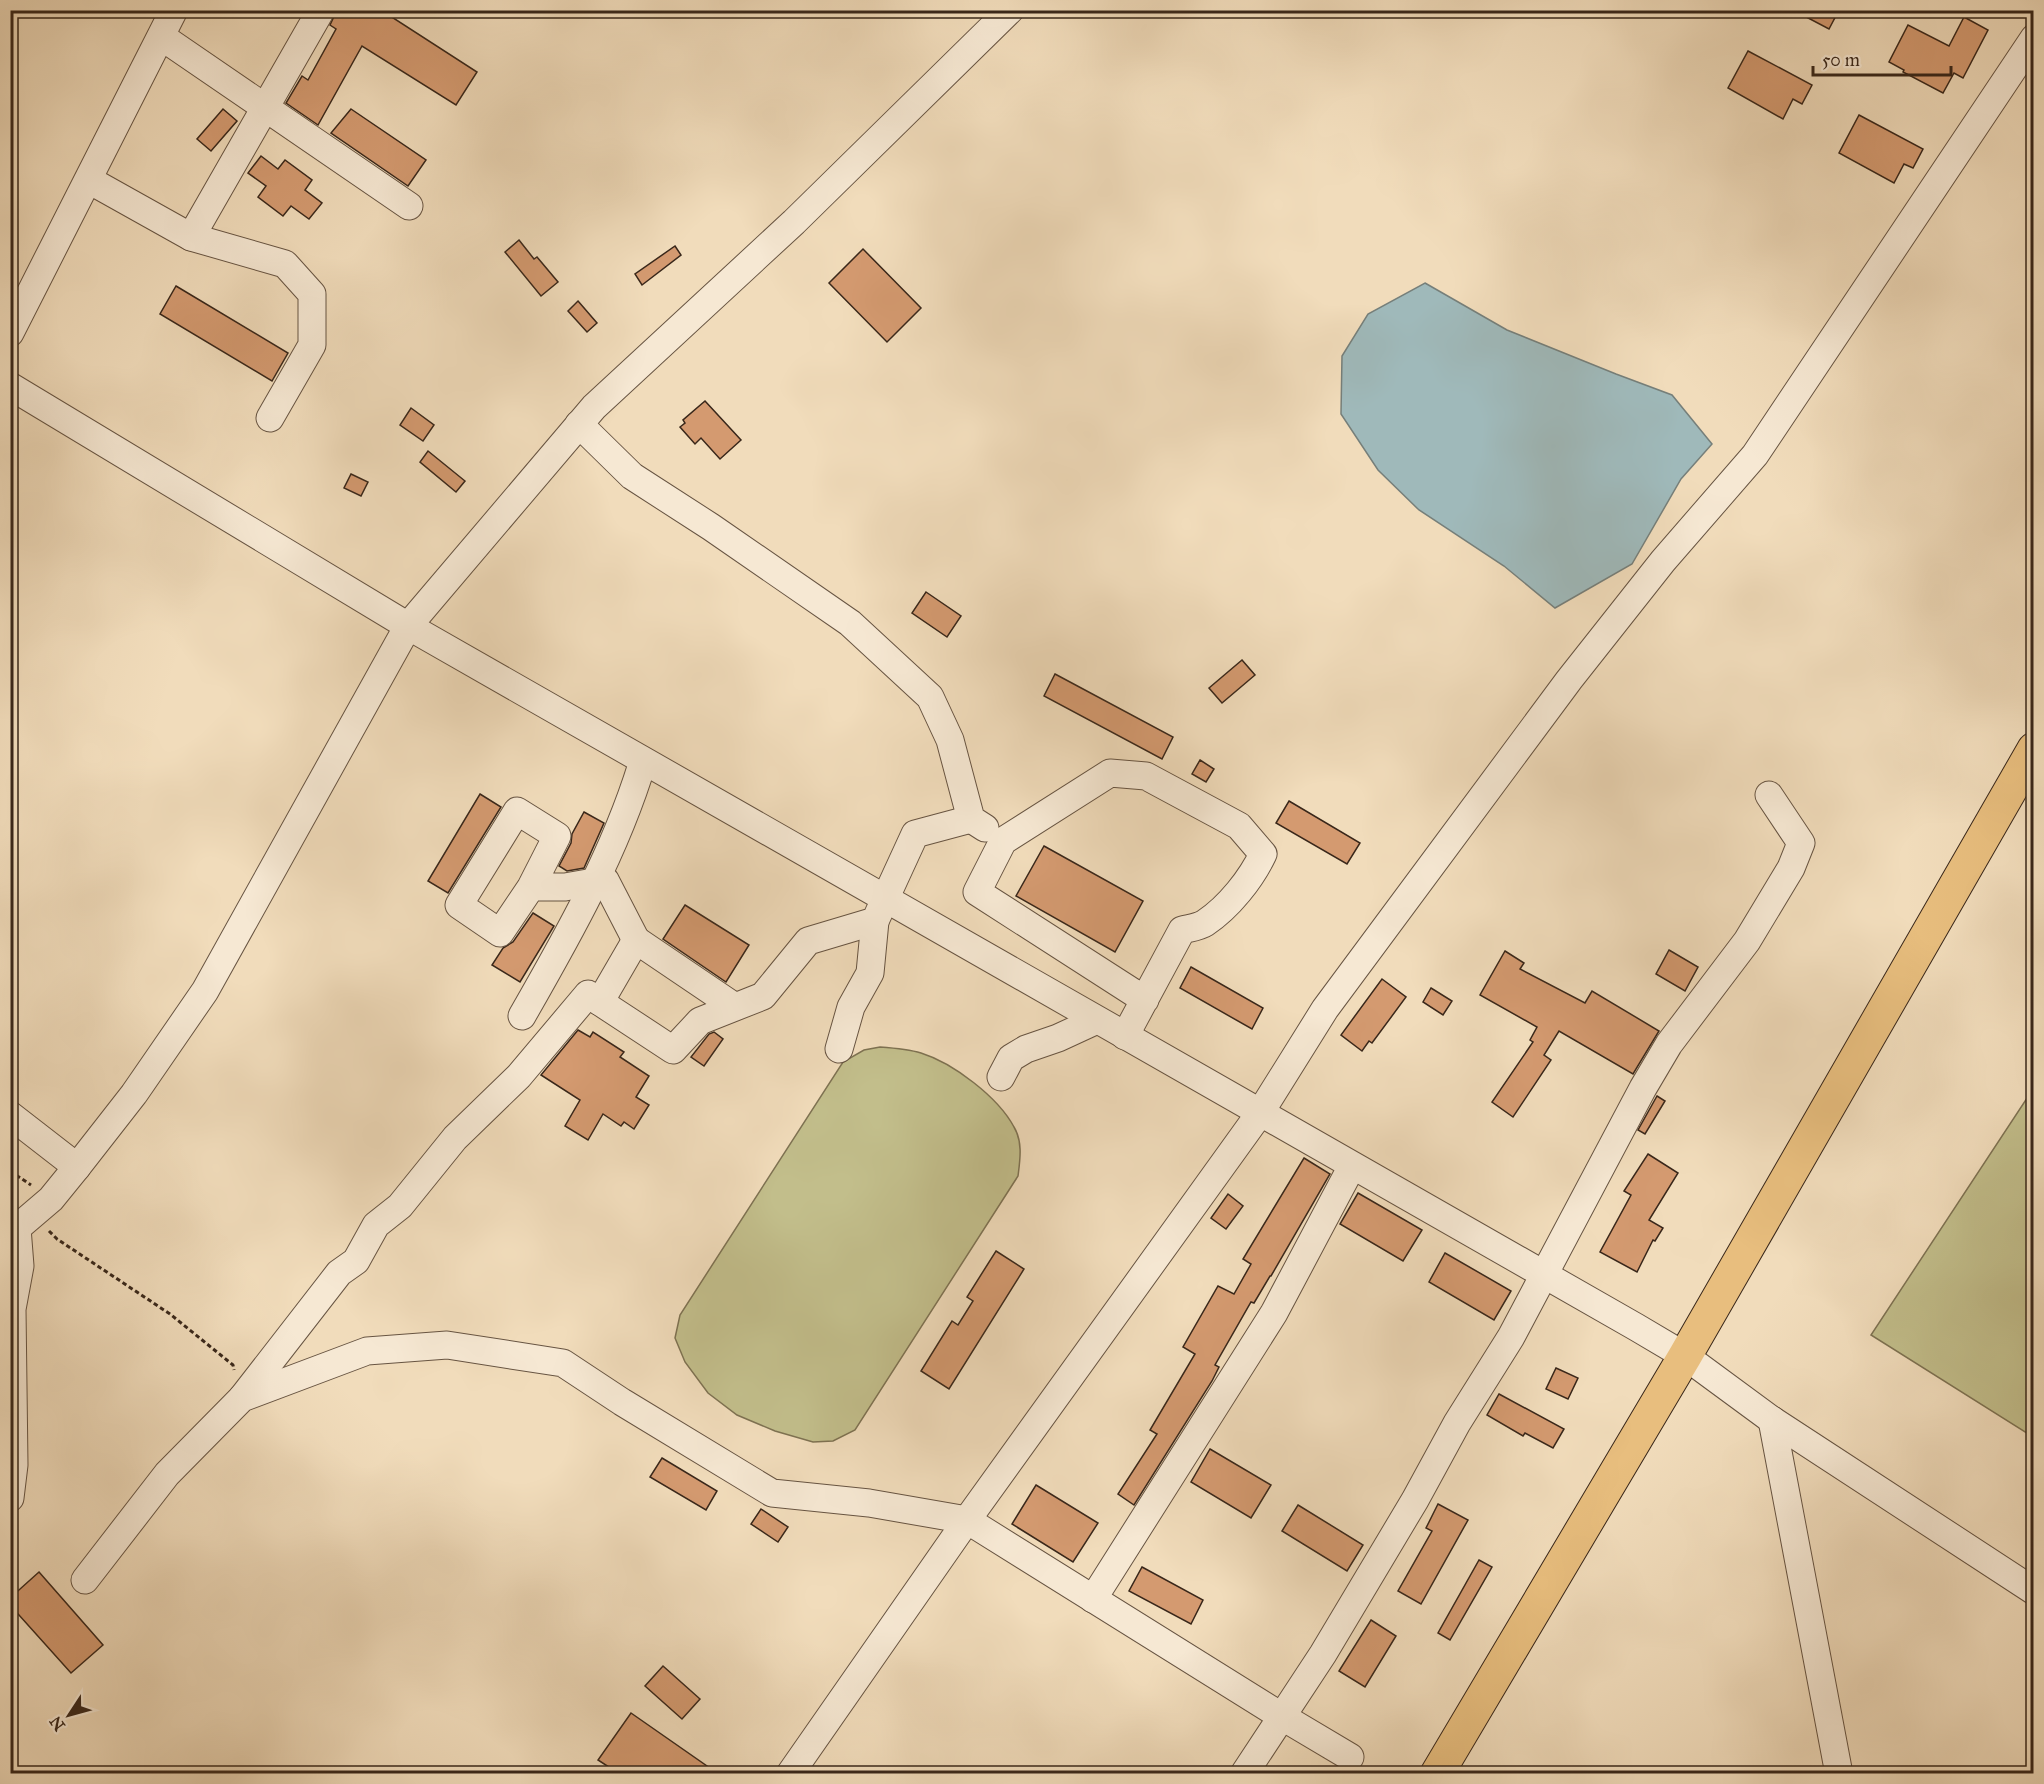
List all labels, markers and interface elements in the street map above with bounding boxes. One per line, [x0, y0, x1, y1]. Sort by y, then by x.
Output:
scale bar [1813, 39, 1951, 77]
text: 50 m [1822, 49, 1860, 71]
north arrow [39, 1685, 99, 1745]
text: N [45, 1712, 69, 1735]

